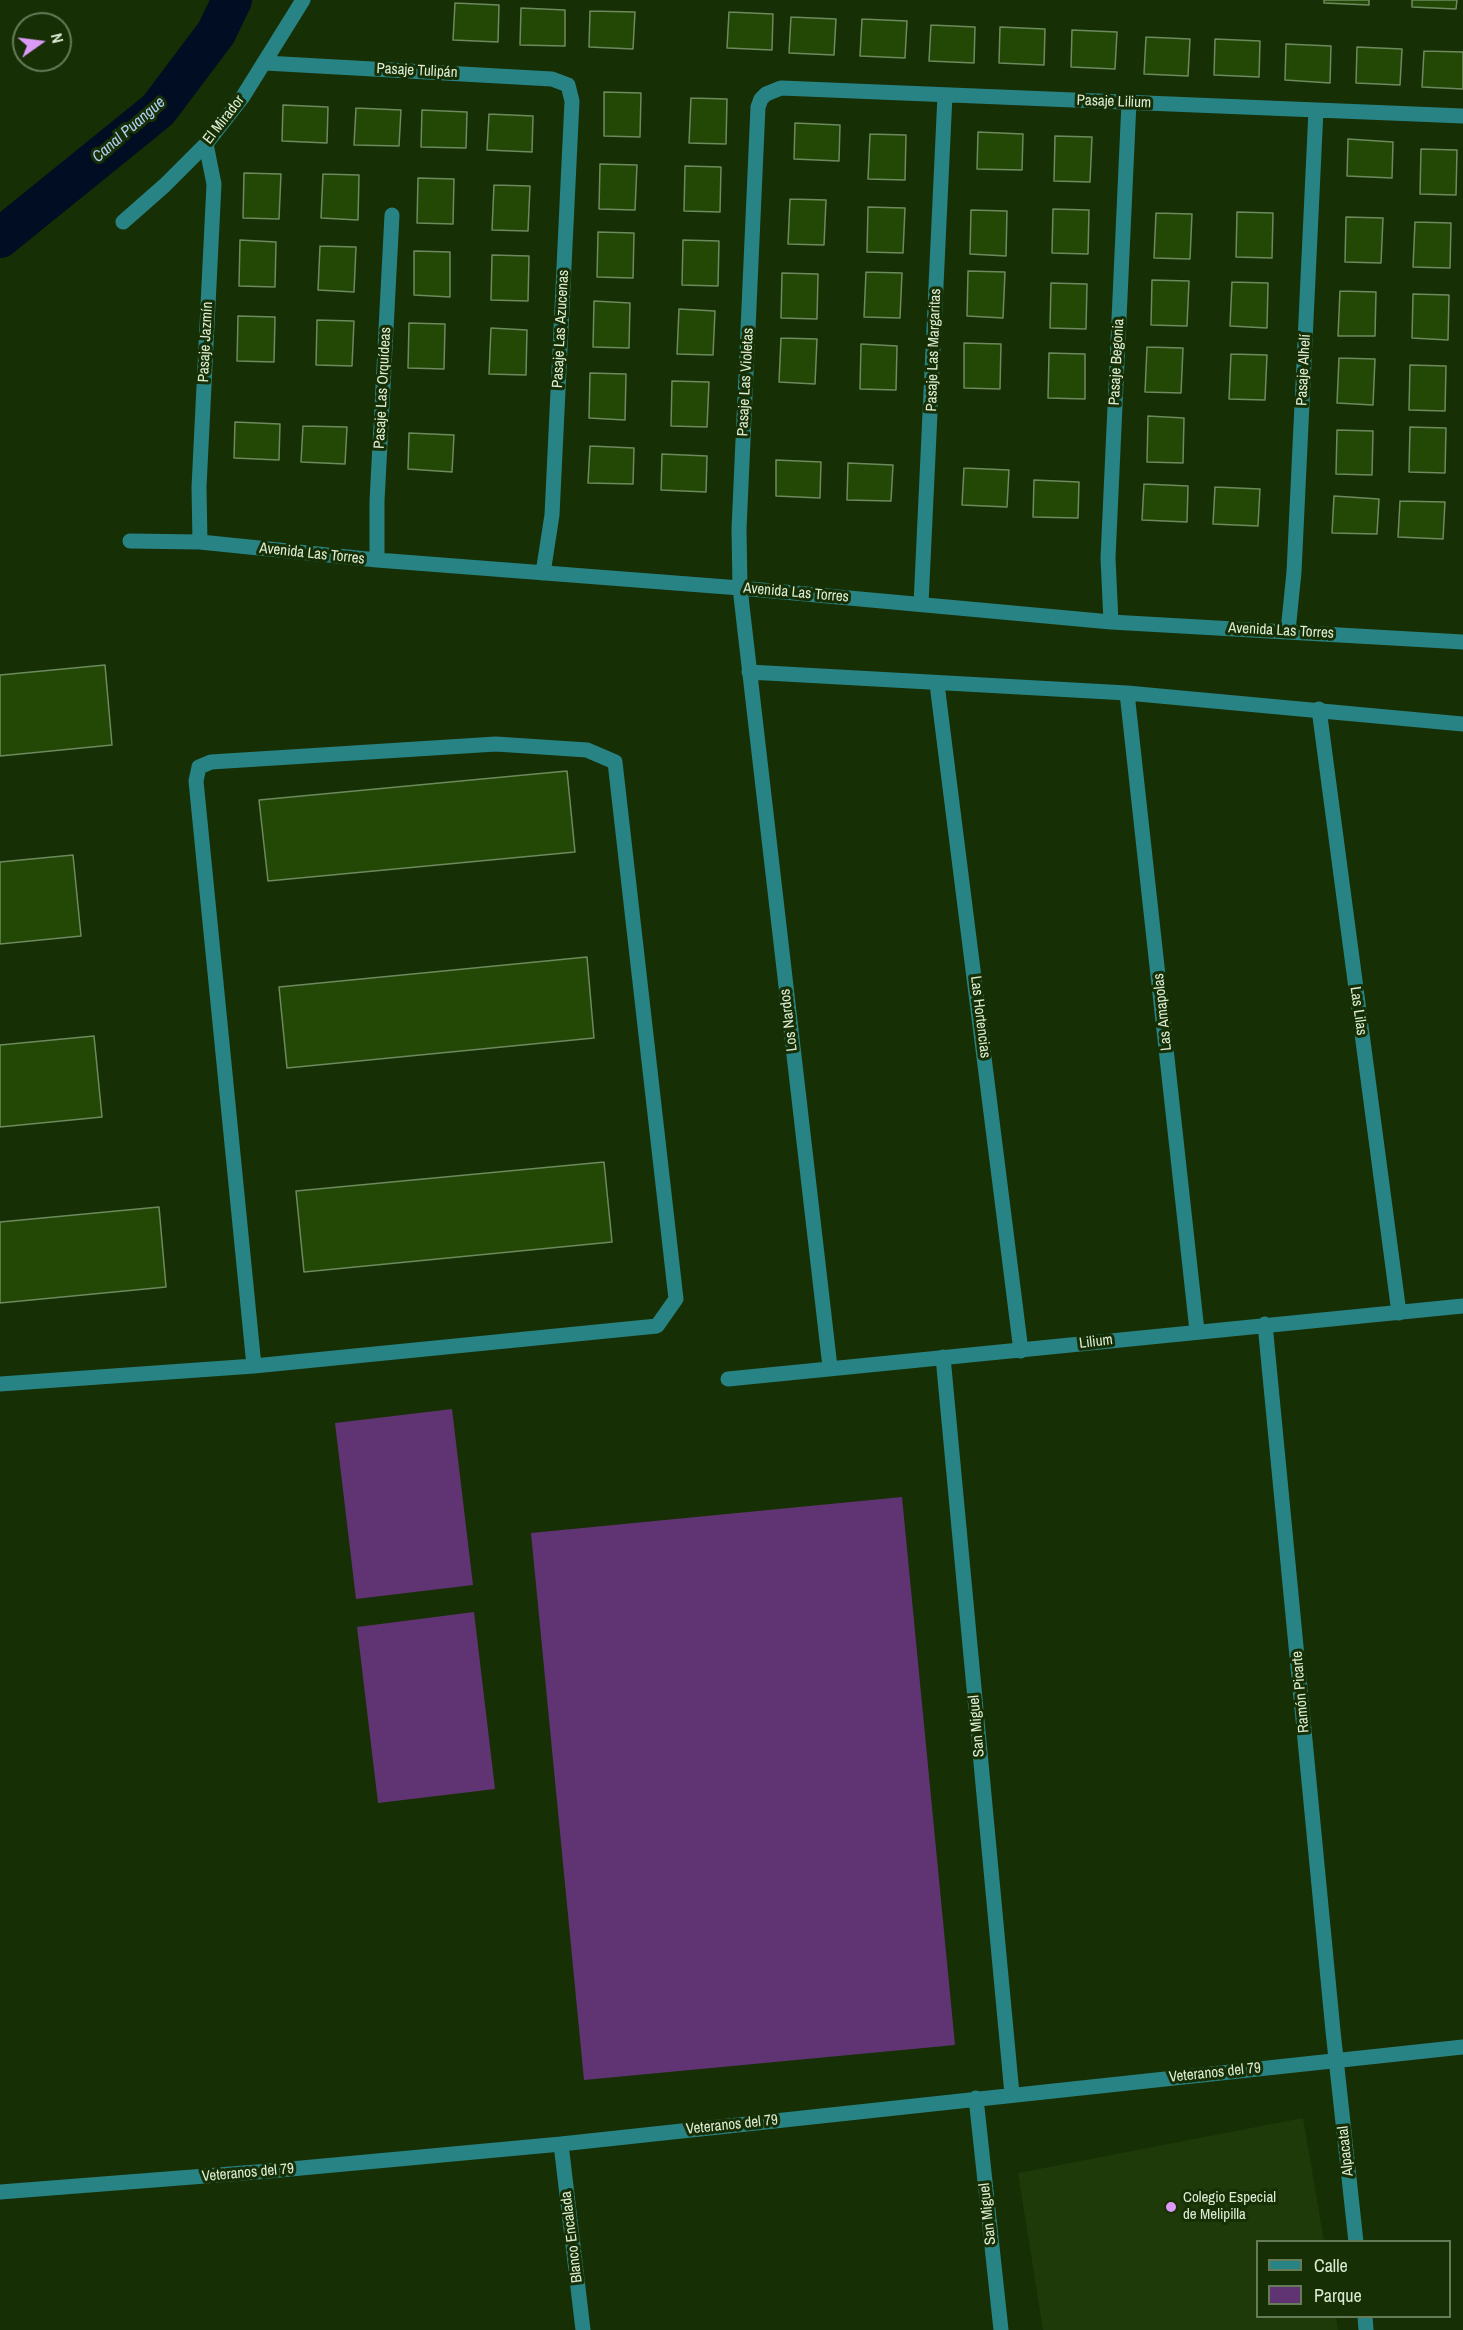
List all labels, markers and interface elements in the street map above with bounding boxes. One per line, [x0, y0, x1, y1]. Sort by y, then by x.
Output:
north arrow [12, 12, 72, 72]
text: N [46, 31, 69, 45]
street label: Pasaje Tulipán [376, 60, 458, 82]
street label: El Mirador [199, 92, 249, 148]
street label: Pasaje Lilium [1076, 92, 1152, 112]
water label: Canal Puangue [89, 93, 169, 167]
street label: Pasaje Las Azucenas [549, 269, 573, 389]
street label: Pasaje Las Margaritas [923, 288, 945, 412]
street label: Pasaje Jazmín [195, 301, 217, 383]
street label: Pasaje Begonia [1106, 318, 1128, 406]
street label: Pasaje Las Orquídeas [371, 327, 395, 449]
street label: Pasaje Las Violetas [734, 327, 758, 437]
street label: Pasaje Alhelí [1293, 334, 1315, 406]
street label: Avenida Las Torres [258, 540, 366, 568]
street label: Avenida Las Torres [743, 579, 849, 607]
street label: Avenida Las Torres [1228, 619, 1334, 643]
street label: Las Amapolas [1150, 972, 1176, 1052]
street label: Las Hortencias [966, 975, 994, 1059]
street label: Las Lilas [1346, 985, 1370, 1037]
street label: Los Nardos [776, 988, 802, 1052]
street label: Lilium [1078, 1331, 1114, 1353]
street label: Ramón Picarte [1288, 1650, 1314, 1734]
street label: San Miguel [965, 1694, 989, 1758]
street label: Veteranos del 79 [1168, 2059, 1262, 2087]
street label: Veteranos del 79 [685, 2111, 779, 2139]
street label: Alpacatal [1334, 2125, 1358, 2177]
street label: Veteranos del 79 [201, 2160, 295, 2186]
street label: San Miguel [976, 2182, 1000, 2246]
place label: Colegio Especial de Melipilla [1183, 2189, 1276, 2224]
street label: Blanco Encalada [557, 2190, 587, 2284]
marker: Colegio Especial de Melipilla [1164, 2200, 1178, 2214]
legend [1256, 2240, 1451, 2318]
text: Calle [1314, 2253, 1348, 2278]
text: Parque [1314, 2283, 1362, 2308]

